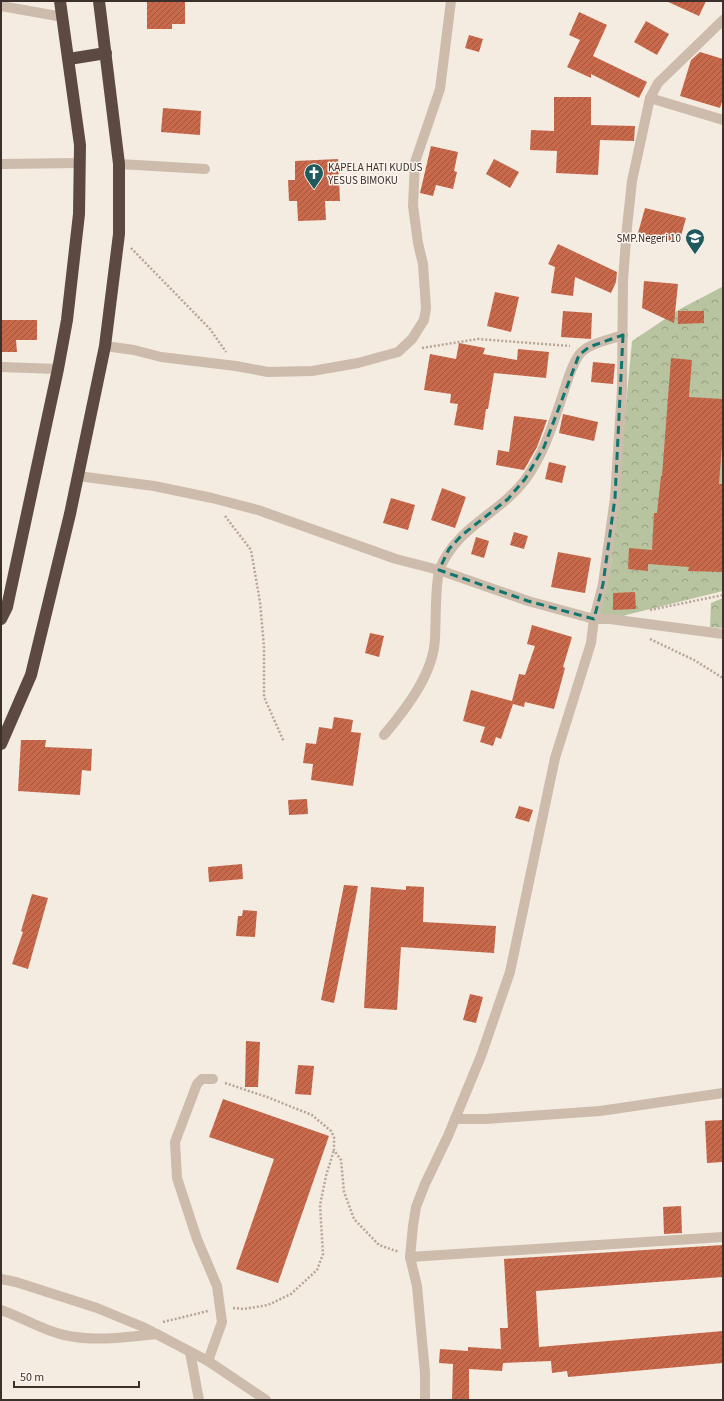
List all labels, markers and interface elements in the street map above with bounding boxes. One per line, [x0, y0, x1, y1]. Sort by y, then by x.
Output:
place label: KAPELA HATI KUDUS YESUS BIMOKU [327, 160, 422, 188]
church icon: KAPELA HATI KUDUS YESUS BIMOKU [303, 162, 325, 190]
school or university icon: SMP.Negeri 10 [684, 227, 706, 255]
place label: SMP.Negeri 10 [616, 231, 681, 246]
scale bar [14, 1363, 139, 1389]
text: 50 m [20, 1369, 44, 1386]

